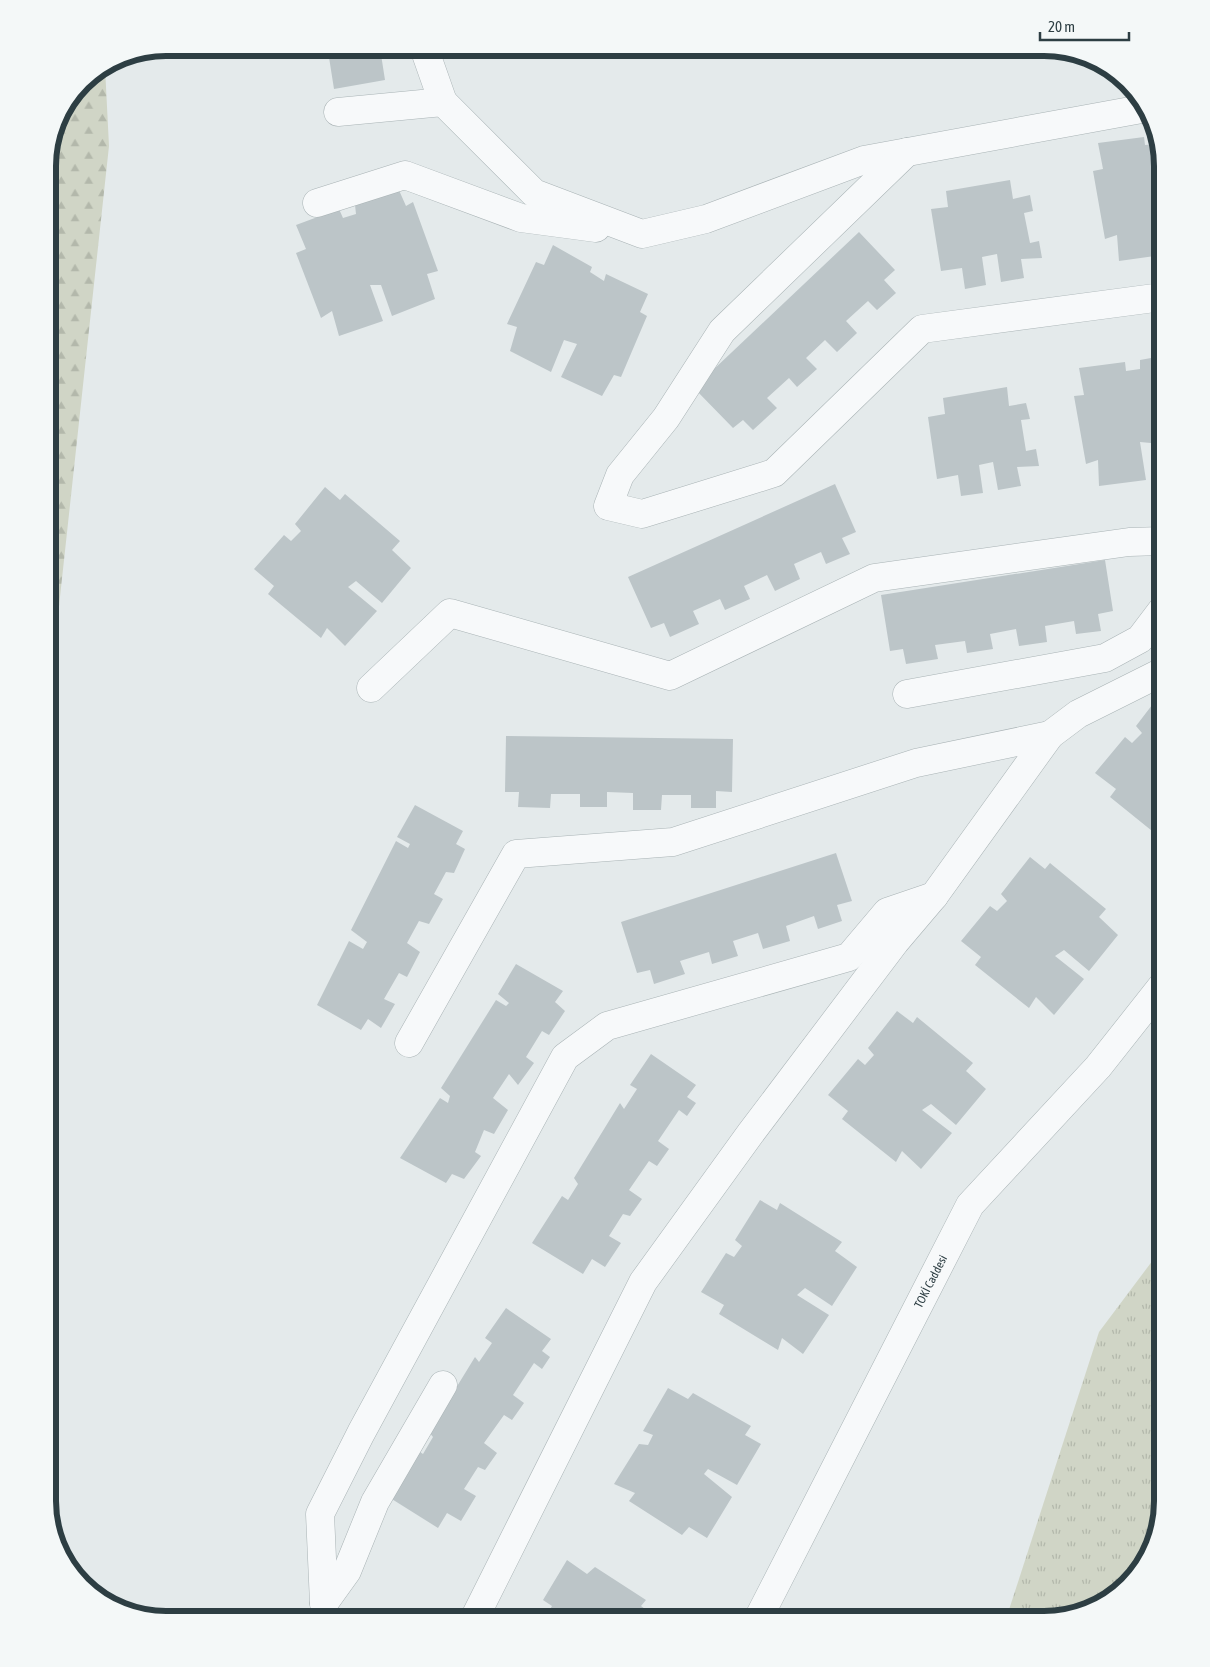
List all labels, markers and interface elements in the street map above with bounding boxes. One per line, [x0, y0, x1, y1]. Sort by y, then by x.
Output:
scale bar [1040, 10, 1129, 42]
text: 20 m [1048, 18, 1075, 35]
street label: TOKİ Caddesi [911, 1253, 950, 1310]

